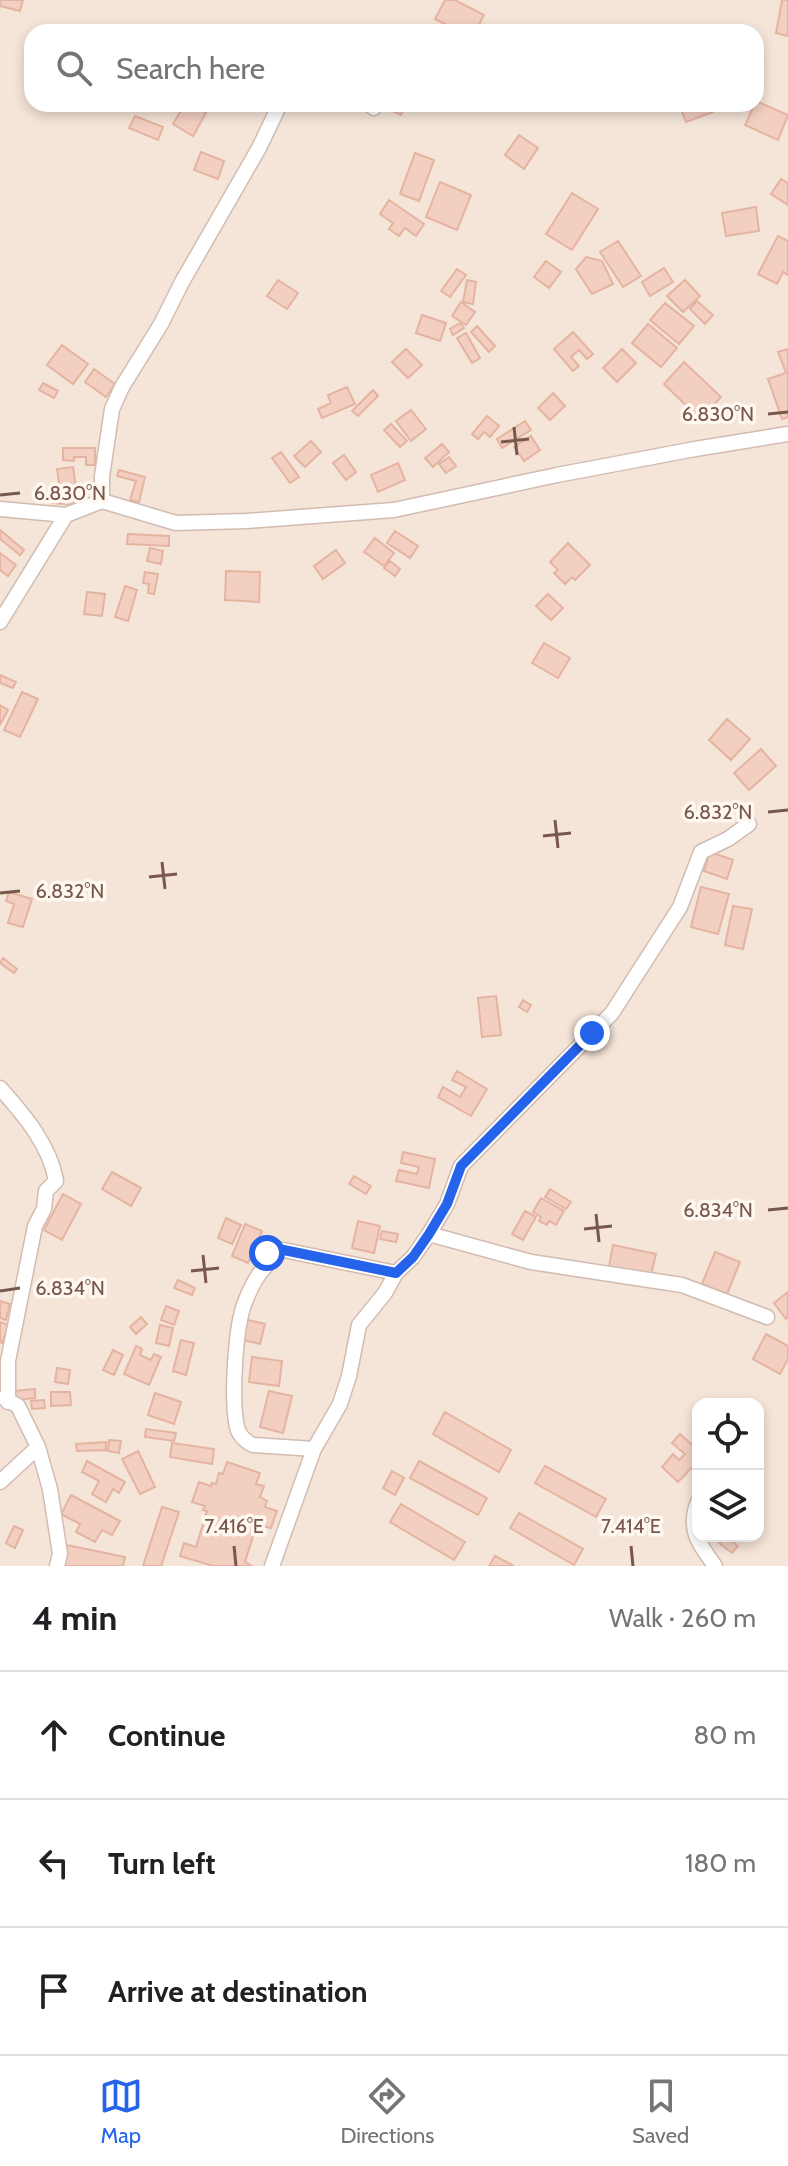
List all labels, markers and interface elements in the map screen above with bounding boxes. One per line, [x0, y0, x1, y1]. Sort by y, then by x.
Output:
search box [24, 24, 764, 112]
icon: search [52, 46, 96, 90]
text: Search here [116, 50, 265, 87]
text: 6.830°N [682, 402, 754, 426]
text: 6.830°N [34, 481, 106, 505]
text: 6.832°N [684, 800, 752, 824]
text: 6.832°N [36, 879, 104, 903]
route end [574, 1015, 610, 1051]
text: 6.834°N [683, 1198, 753, 1222]
route start [249, 1235, 285, 1271]
text: 6.834°N [35, 1276, 105, 1300]
map controls [692, 1398, 764, 1542]
button: locate [692, 1398, 764, 1470]
button: layers [692, 1470, 764, 1542]
text: 7.416°E [204, 1514, 264, 1538]
text: 7.414°E [601, 1514, 661, 1538]
text: 4 min [32, 1597, 117, 1639]
text: Walk · 260 m [609, 1602, 756, 1634]
icon: ahead [32, 1713, 76, 1757]
text: Continue [108, 1717, 225, 1754]
text: 80 m [693, 1719, 756, 1751]
icon: left [32, 1841, 76, 1885]
text: Turn left [108, 1845, 216, 1882]
text: 180 m [685, 1847, 756, 1879]
icon: arrive [32, 1969, 76, 2013]
text: Arrive at destination [108, 1973, 368, 2010]
tab: Map [99, 2074, 143, 2149]
tab: Directions [340, 2074, 434, 2149]
tab: Saved [632, 2074, 689, 2149]

